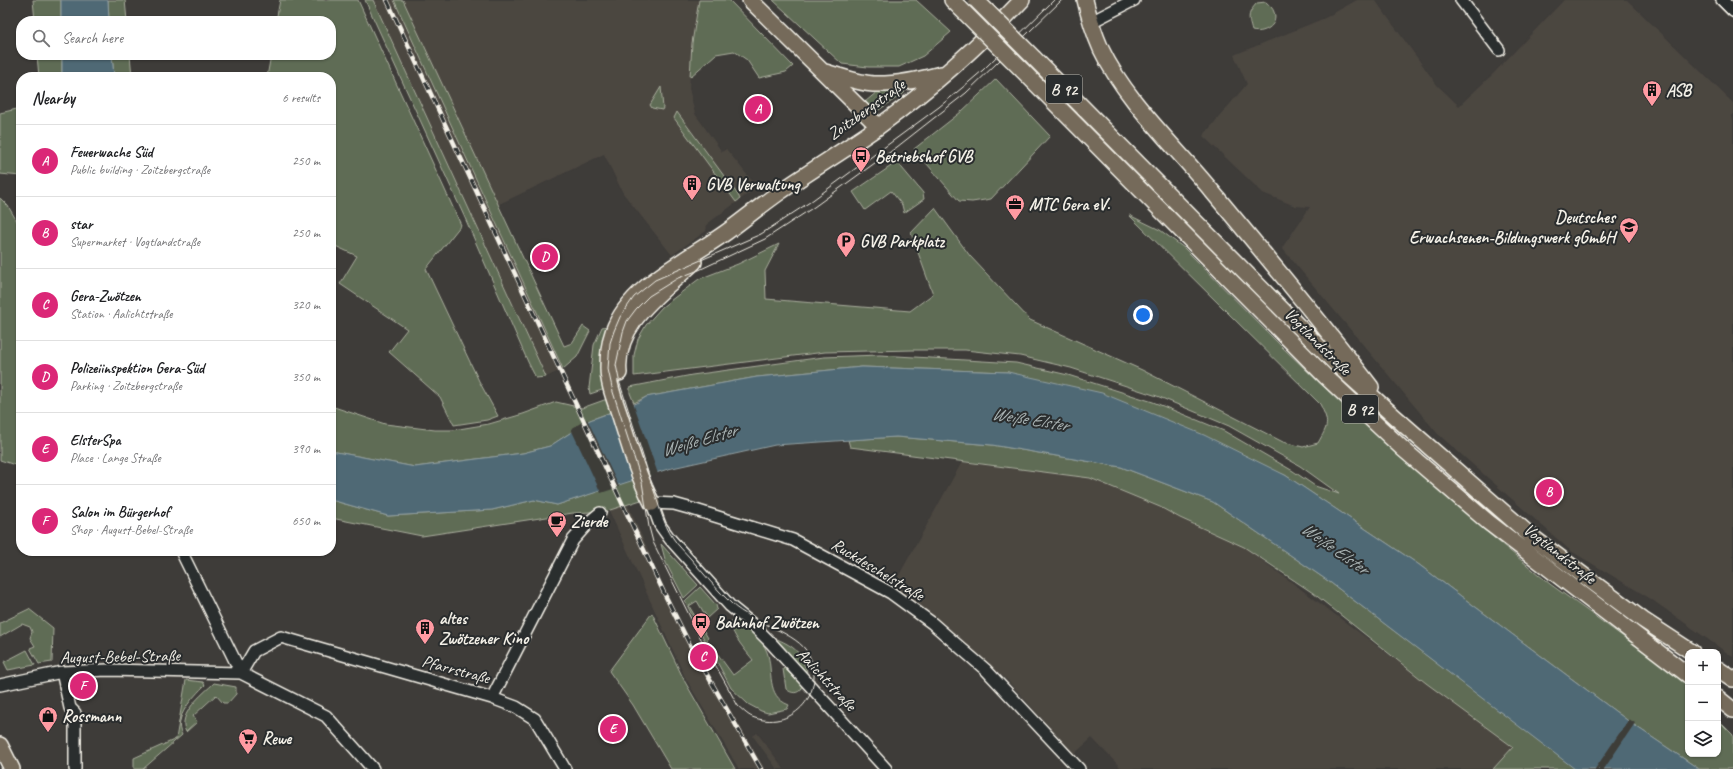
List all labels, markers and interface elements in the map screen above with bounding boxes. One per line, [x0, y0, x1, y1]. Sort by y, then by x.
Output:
search box [16, 16, 336, 60]
icon: search [30, 27, 52, 49]
text: Search here [62, 29, 123, 48]
street label: Zoitzbergstraße [823, 73, 910, 145]
road number: B 92 [1046, 75, 1082, 103]
building icon: ASB [1641, 79, 1663, 107]
place label: ASB [1666, 80, 1693, 101]
text: Nearby [32, 88, 75, 109]
text: 6 results [282, 90, 320, 106]
pin: A [745, 94, 771, 124]
text: Feuerwache Süd [70, 143, 153, 162]
bus stop icon: Betriebshof GVB [850, 145, 872, 173]
place label: Betriebshof GVB [875, 146, 974, 167]
text: A [42, 153, 48, 169]
text: 250 m [292, 153, 320, 169]
text: Public building · Zoitzbergstraße [70, 162, 210, 178]
building icon: GVB Verwaltung [681, 173, 703, 201]
place label: GVB Verwaltung [706, 174, 801, 195]
office icon: MTC Gera eV. [1004, 193, 1026, 221]
place label: MTC Gera eV. [1029, 194, 1111, 215]
place label: Deutsches Erwachsenen-Bildungswerk gGmbH [1409, 207, 1618, 248]
text: star [70, 215, 92, 234]
school or university icon: Deutsches Erwachsenen-Bildungswerk gGmbH [1618, 216, 1640, 244]
text: B [42, 225, 48, 241]
text: 250 m [292, 225, 320, 241]
parking icon: GVB Parkplatz [835, 230, 857, 258]
place label: GVB Parkplatz [860, 231, 946, 252]
text: Supermarket · Vogtlandstraße [70, 234, 200, 250]
pin: D [532, 242, 558, 272]
text: Gera-Zwötzen [70, 287, 141, 306]
text: C [42, 297, 48, 313]
text: 320 m [292, 297, 320, 313]
street label: Vogtlandstraße [1280, 303, 1357, 380]
your location [1133, 305, 1153, 325]
text: Station · Aalichtstraße [70, 306, 173, 322]
text: Polizeiinspektion Gera-Süd [70, 359, 204, 378]
text: D [41, 369, 49, 385]
text: 350 m [292, 369, 320, 385]
text: Parking · Zoitzbergstraße [70, 378, 182, 394]
road number: B 92 [1342, 395, 1378, 423]
water label: Weiße Elster [990, 402, 1073, 436]
water label: Weiße Elster [659, 418, 742, 461]
text: ElsterSpa [70, 431, 121, 450]
text: E [42, 441, 48, 457]
text: 390 m [292, 441, 320, 457]
text: Place · Lange Straße [70, 450, 161, 466]
pin: B [1536, 477, 1562, 507]
text: Salon im Bürgerhof [70, 503, 169, 522]
cafe icon: Zierde [546, 510, 568, 538]
place label: Zierde [571, 511, 609, 532]
text: F [42, 513, 48, 529]
text: 650 m [292, 513, 320, 529]
water label: Weiße Elster [1297, 517, 1376, 581]
street label: Vogtlandstraße [1519, 519, 1601, 589]
text: Shop · August-Bebel-Straße [70, 522, 192, 538]
street label: Ruckdeschelstraße [828, 534, 929, 606]
place label: altes Zwötzener Kino [439, 608, 530, 649]
bus stop icon: Bahnhof Zwötzen [690, 611, 712, 639]
place label: Bahnhof Zwötzen [715, 612, 820, 633]
building icon: altes Zwötzener Kino [414, 617, 436, 645]
pin: C [690, 642, 716, 672]
street label: Aalichtstraße [792, 643, 862, 716]
street label: August-Bebel-Straße [60, 645, 182, 668]
map controls [1685, 649, 1721, 757]
button: + [1685, 649, 1721, 685]
street label: Pfarrstraße [420, 650, 493, 689]
pin: F [70, 671, 96, 701]
button: − [1685, 685, 1721, 721]
shop icon: Rossmann [37, 705, 59, 733]
place label: Rossmann [62, 706, 123, 727]
pin: E [600, 714, 626, 744]
button: layers [1685, 721, 1721, 757]
supermarket icon: Rewe [237, 727, 259, 755]
place label: Rewe [262, 728, 293, 749]

